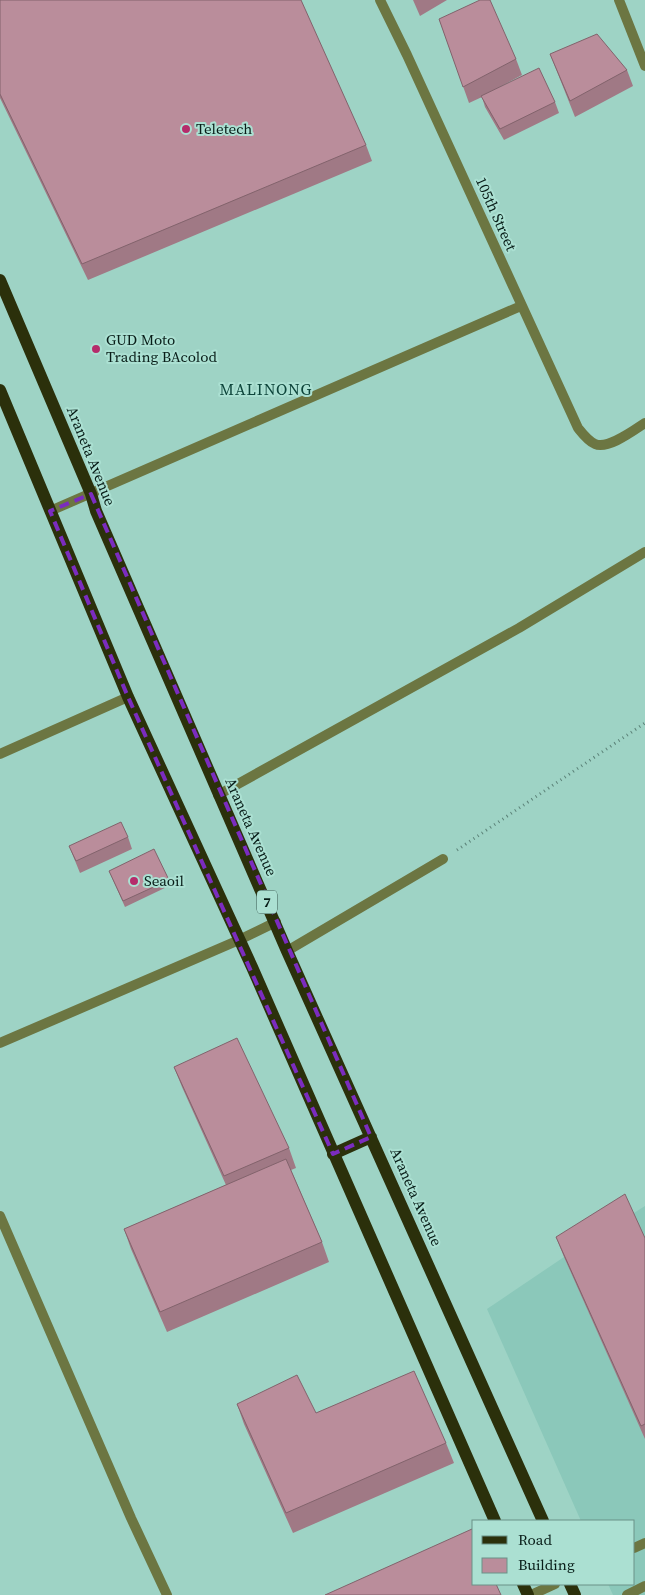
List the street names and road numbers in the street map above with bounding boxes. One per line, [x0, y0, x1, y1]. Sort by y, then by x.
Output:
street label: 105th Street [471, 174, 522, 254]
street label: Araneta Avenue [62, 403, 121, 509]
street label: Araneta Avenue [220, 774, 283, 880]
road number: 7 [257, 890, 277, 914]
street label: Araneta Avenue [385, 1144, 448, 1250]

